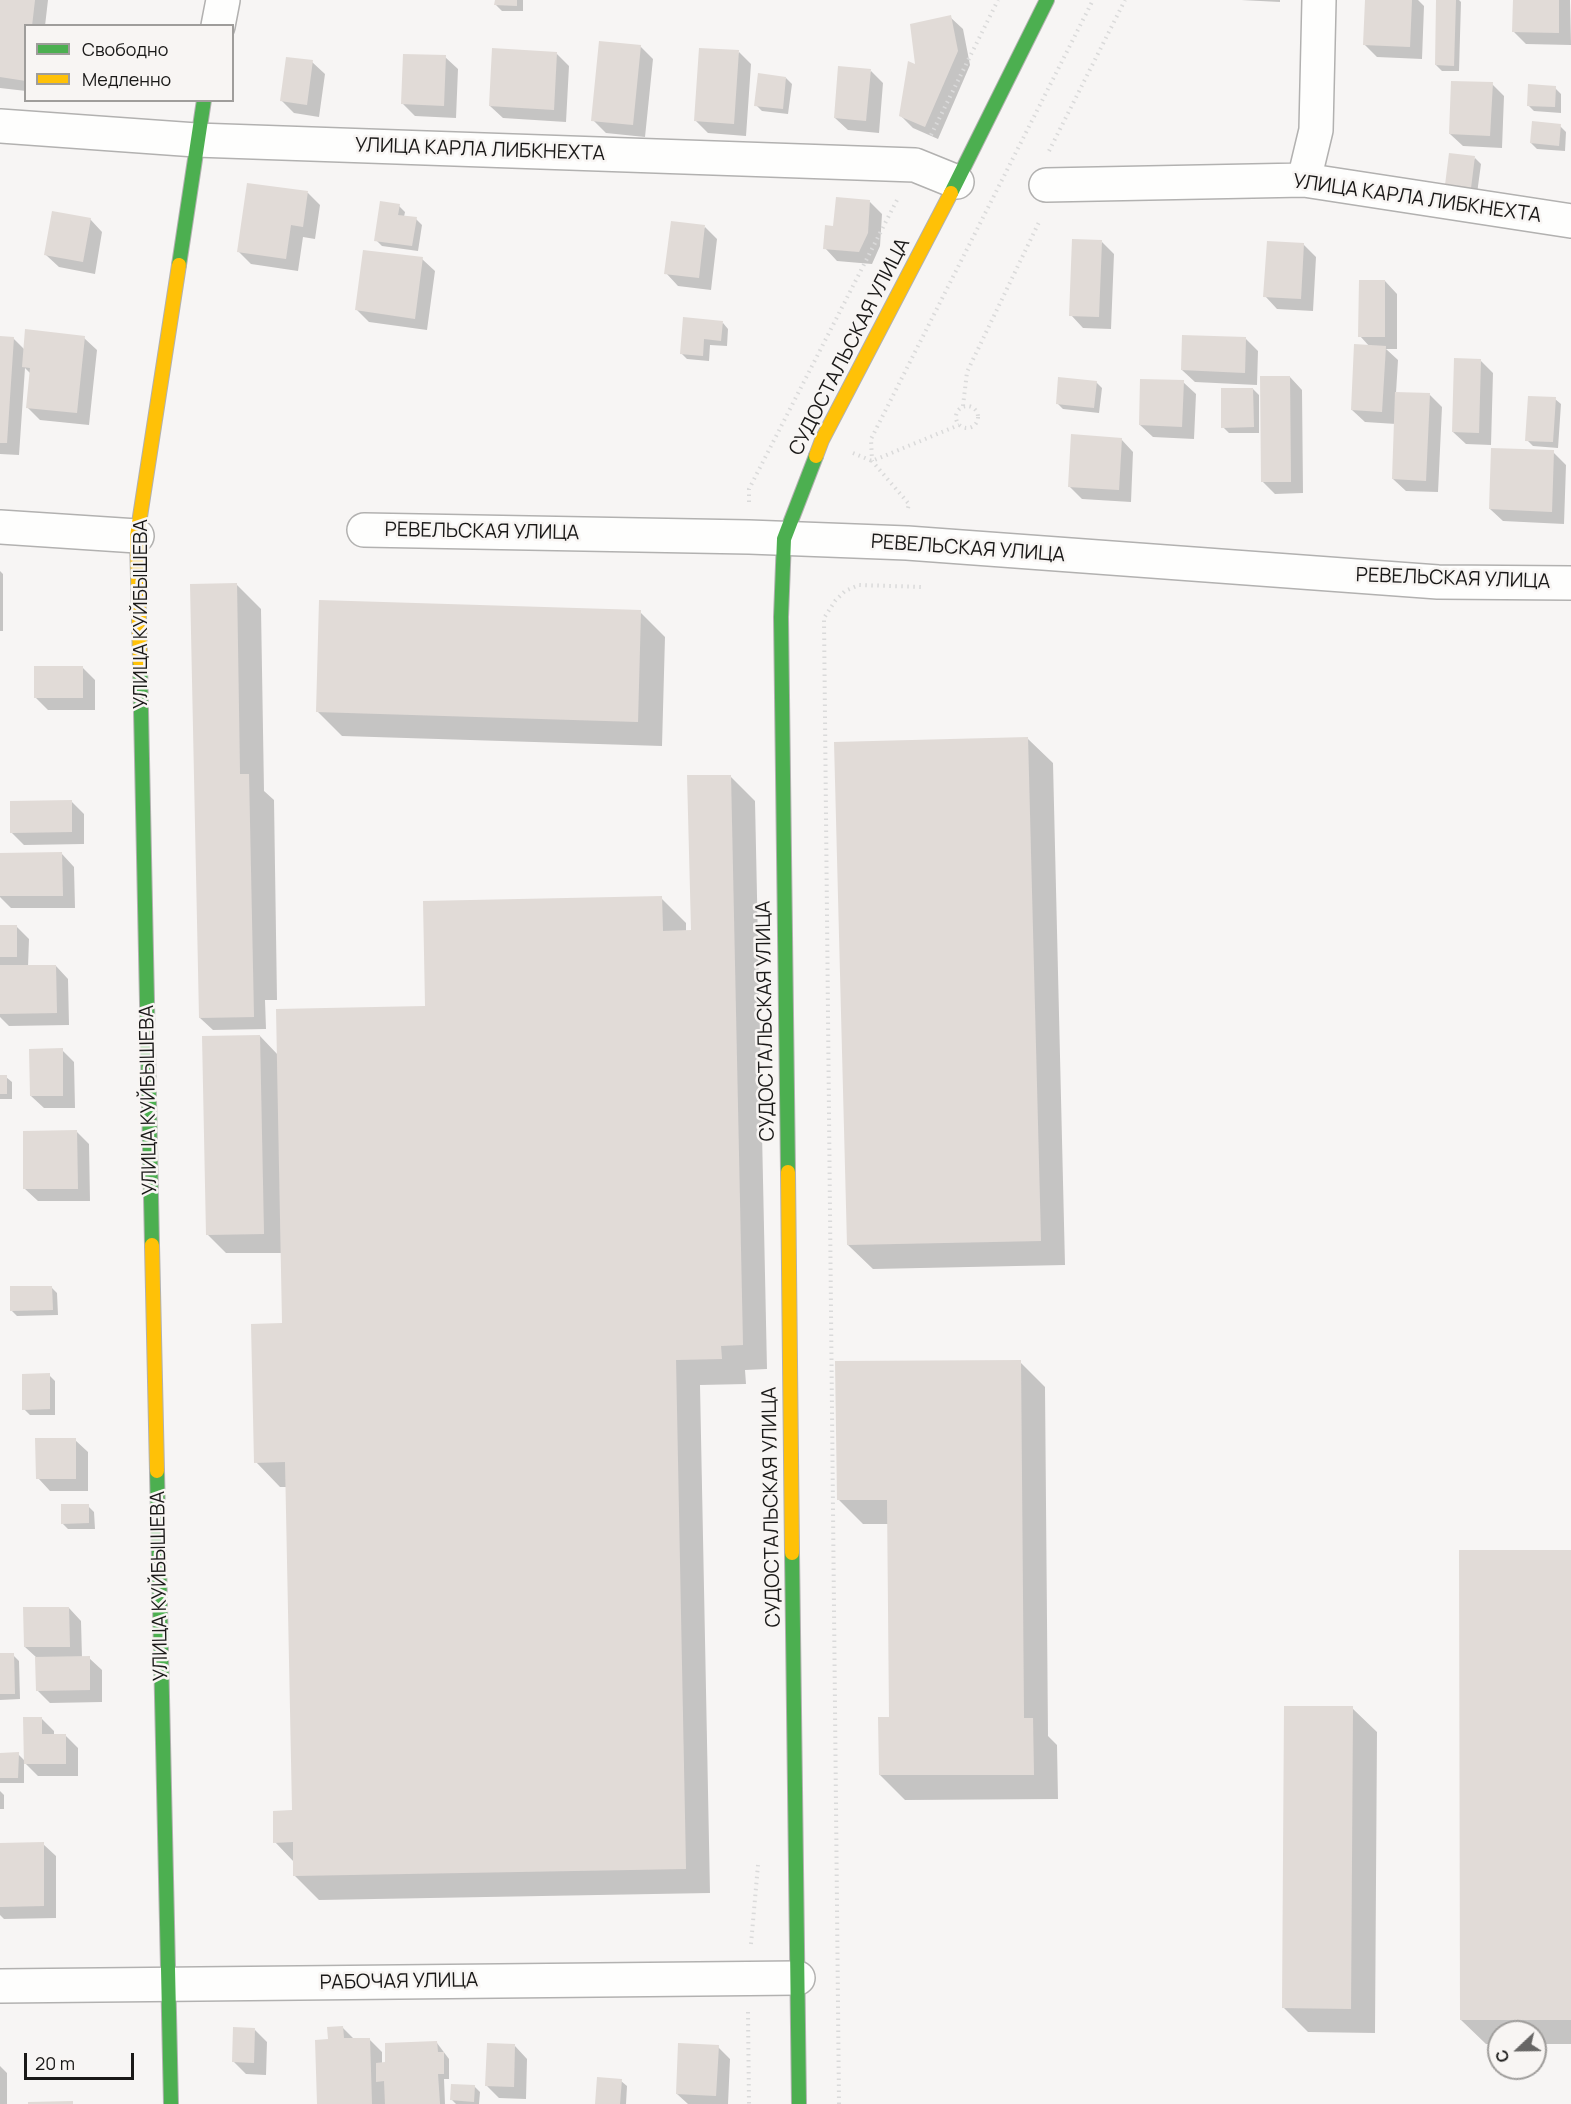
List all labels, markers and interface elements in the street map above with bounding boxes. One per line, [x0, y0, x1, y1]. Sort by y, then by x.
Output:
legend [24, 24, 234, 102]
text: Свободно [82, 37, 168, 61]
text: Медленно [82, 67, 171, 91]
street label: УЛИЦА КАРЛА ЛИБКНЕХТА [354, 134, 606, 166]
street label: УЛИЦА КАРЛА ЛИБКНЕХТА [1291, 170, 1543, 228]
street label: СУДОСТАЛЬСКАЯ УЛИЦА [785, 234, 915, 460]
street label: РЕВЕЛЬСКАЯ УЛИЦА [385, 518, 579, 546]
street label: УЛИЦА КУЙБЫШЕВА [129, 519, 153, 709]
street label: РЕВЕЛЬСКАЯ УЛИЦА [870, 530, 1066, 568]
street label: РЕВЕЛЬСКАЯ УЛИЦА [1355, 564, 1551, 594]
street label: СУДОСТАЛЬСКАЯ УЛИЦА [752, 900, 780, 1142]
street label: УЛИЦА КУЙБЫШЕВА [135, 1005, 163, 1195]
street label: СУДОСТАЛЬСКАЯ УЛИЦА [758, 1386, 786, 1628]
street label: УЛИЦА КУЙБЫШЕВА [146, 1491, 174, 1681]
street label: РАБОЧАЯ УЛИЦА [319, 1969, 479, 1995]
north arrow [1487, 2020, 1547, 2080]
scale bar [27, 2041, 136, 2079]
text: С [1490, 2046, 1515, 2066]
text: 20 m [35, 2051, 75, 2075]

